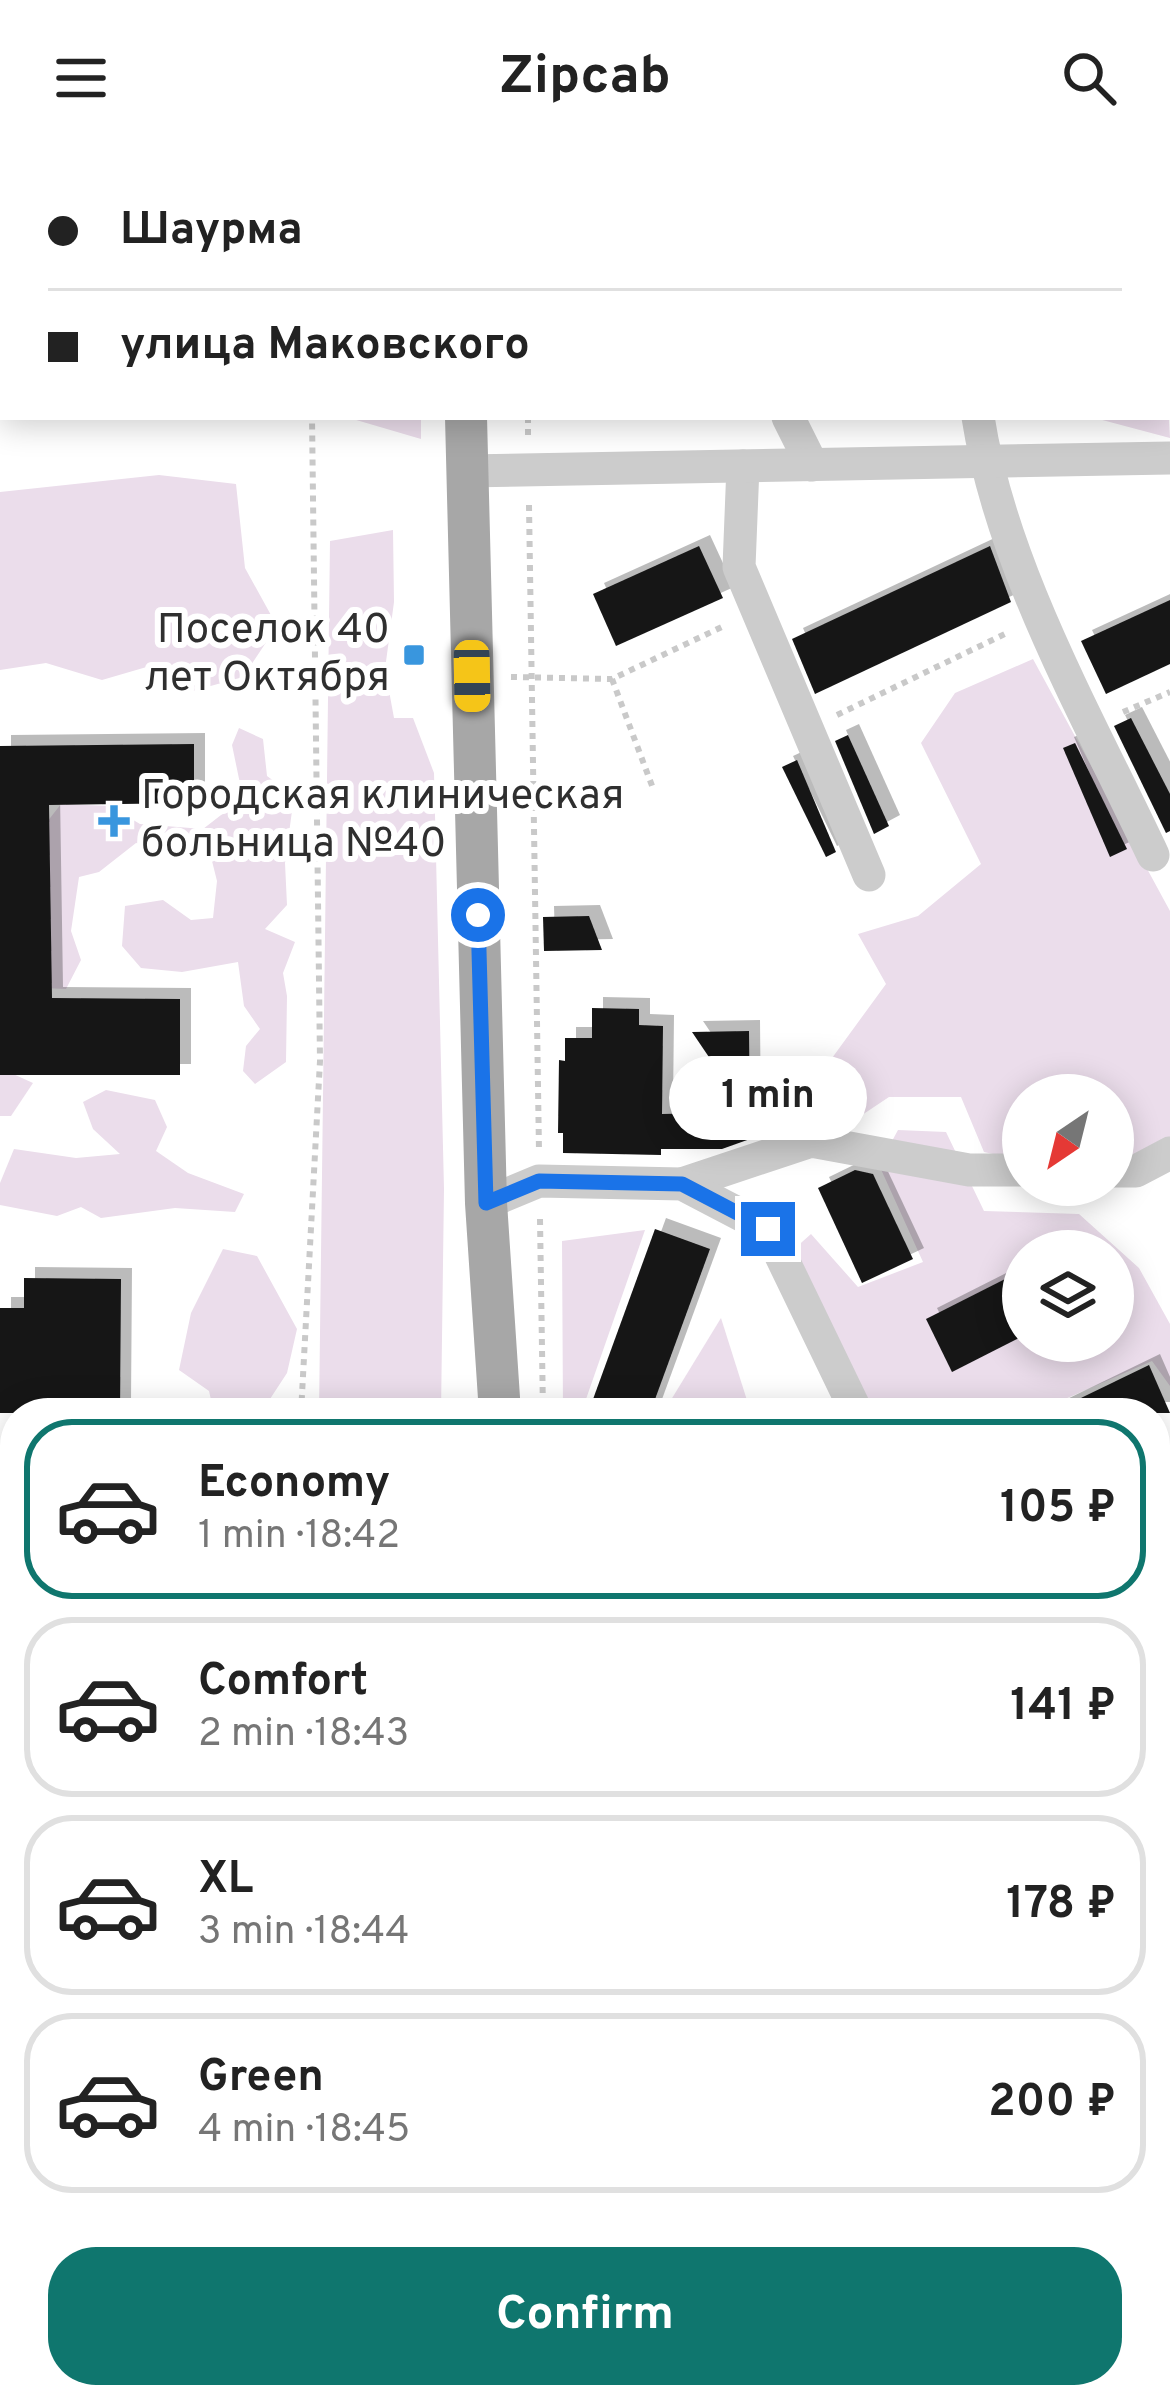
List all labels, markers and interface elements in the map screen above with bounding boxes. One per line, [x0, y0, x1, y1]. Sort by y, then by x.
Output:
text: Zipcab [499, 44, 671, 113]
icon: menu [48, 45, 114, 111]
icon: search [1056, 45, 1122, 111]
text: Шаурма [120, 203, 303, 260]
text: улица Маковского [120, 318, 530, 375]
place label: Поселок 40 лет Октября [144, 605, 390, 706]
car [453, 640, 491, 712]
marker: Поселок 40 лет Октября [401, 642, 427, 668]
place label: Городская клиническая больница №40 [141, 771, 624, 872]
marker: Городская клиническая больница №40 [98, 805, 130, 837]
route start [451, 888, 505, 942]
callout: 1 min [669, 1055, 867, 1139]
text: 1 min [721, 1073, 815, 1122]
north arrow [1002, 1074, 1134, 1206]
map controls [1002, 1074, 1134, 1362]
route end [741, 1202, 795, 1256]
button: layers [1002, 1230, 1134, 1362]
icon: car [54, 1455, 162, 1563]
text: Economy [198, 1456, 390, 1513]
text: 105 ₽ [1000, 1481, 1116, 1538]
text: 1 min · 18:42 [198, 1513, 400, 1562]
icon: car [54, 1653, 162, 1761]
text: Comfort [198, 1654, 368, 1711]
text: 141 ₽ [1010, 1679, 1116, 1736]
text: 2 min · 18:43 [198, 1711, 409, 1760]
icon: car [54, 1851, 162, 1959]
text: XL [198, 1852, 253, 1909]
text: 178 ₽ [1006, 1877, 1116, 1934]
text: 3 min · 18:44 [198, 1909, 409, 1958]
icon: car [54, 2049, 162, 2157]
text: Green [198, 2050, 324, 2107]
text: 200 ₽ [988, 2075, 1116, 2132]
text: 4 min · 18:45 [198, 2107, 410, 2156]
button: Confirm [48, 2247, 1122, 2385]

